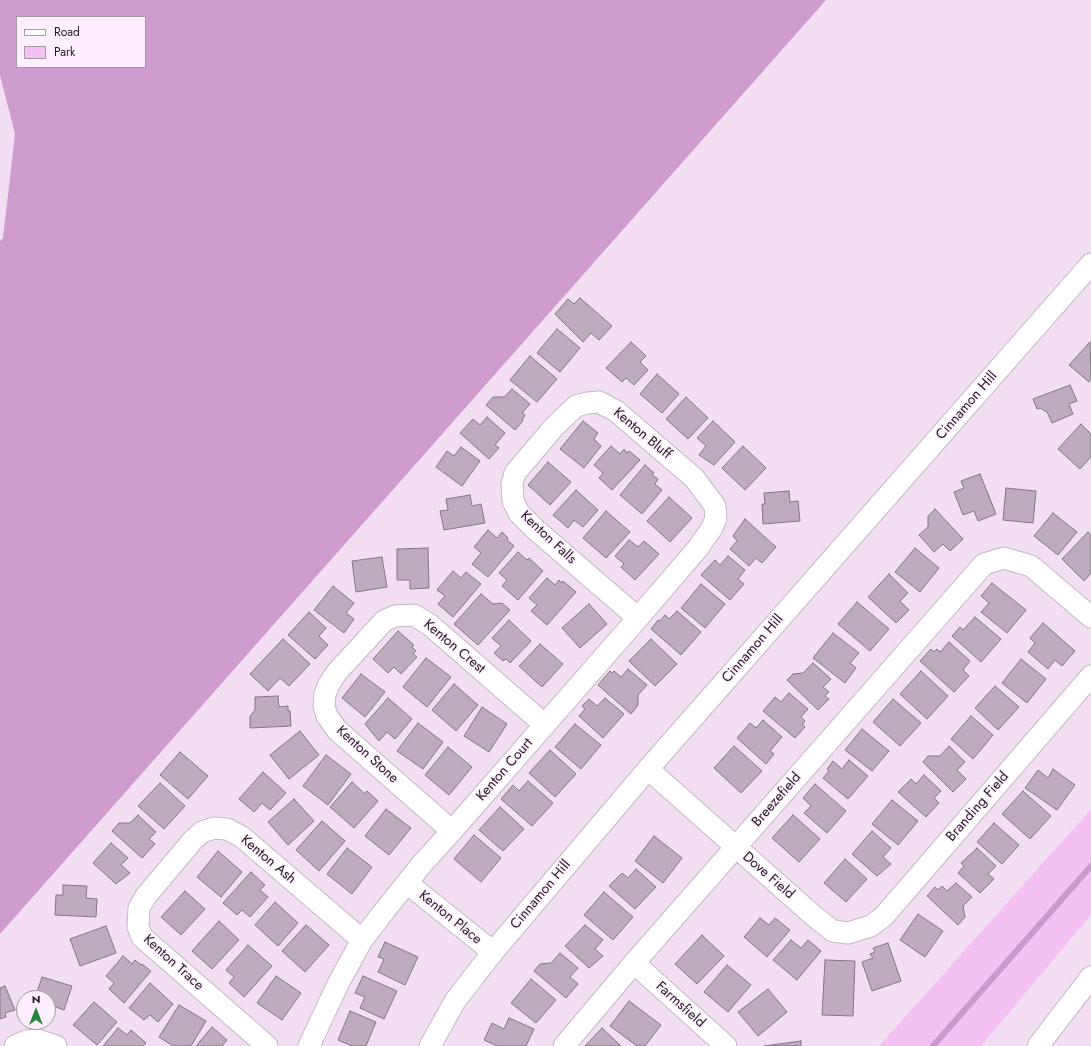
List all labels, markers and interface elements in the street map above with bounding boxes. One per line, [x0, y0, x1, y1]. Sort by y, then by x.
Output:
legend [16, 16, 146, 68]
text: Road [54, 23, 80, 41]
text: Park [54, 43, 75, 61]
street label: Cinnamon Hill [933, 368, 1001, 444]
street label: Kenton Bluff [609, 405, 675, 463]
street label: Kenton Falls [517, 508, 579, 568]
street label: Cinnamon Hill [719, 611, 787, 687]
street label: Kenton Crest [420, 616, 488, 678]
street label: Kenton Stone [332, 723, 402, 787]
street label: Kenton Court [473, 735, 537, 805]
street label: Branding Field [943, 769, 1013, 845]
street label: Breezefield [749, 770, 805, 830]
street label: Kenton Ash [237, 832, 299, 888]
street label: Dove Field [739, 849, 797, 903]
street label: Cinnamon Hill [507, 857, 575, 933]
street label: Kenton Place [415, 888, 485, 948]
street label: Kenton Trace [139, 932, 207, 994]
street label: Farmsfield [652, 978, 708, 1032]
north arrow [16, 990, 56, 1030]
text: N [32, 991, 40, 1007]

